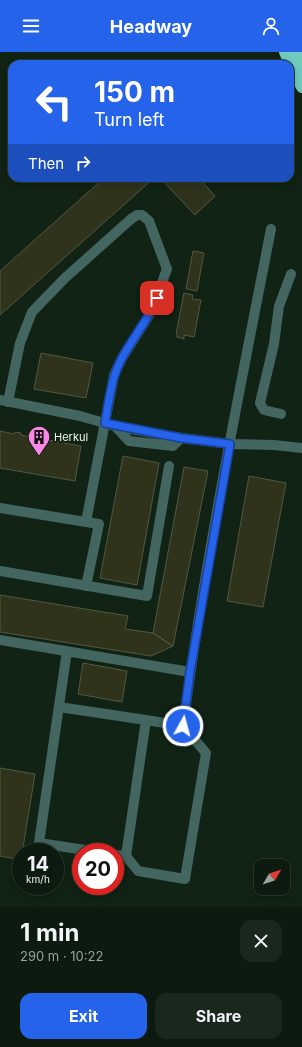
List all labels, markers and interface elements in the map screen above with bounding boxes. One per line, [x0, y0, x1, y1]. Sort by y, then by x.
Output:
icon: menu [20, 15, 42, 37]
icon: person [260, 15, 282, 37]
text: Headway [110, 16, 192, 37]
text: 150 m [94, 75, 175, 109]
icon: left [28, 76, 80, 128]
text: Turn left [94, 109, 164, 130]
icon: right [72, 152, 94, 174]
text: Then [28, 154, 64, 173]
pin [140, 281, 174, 315]
icon: arrive [146, 287, 168, 309]
building icon: Herkul [26, 424, 52, 457]
place label: Herkul [54, 430, 88, 444]
position arrow [162, 705, 204, 747]
speed limit sign: 20 [72, 843, 124, 895]
text: 14 [27, 852, 49, 876]
north arrow [254, 859, 290, 895]
map controls [254, 859, 290, 895]
text: km/h [26, 873, 50, 885]
text: 1 min [20, 918, 79, 947]
button: close [240, 920, 282, 962]
text: 290 m · 10:22 [20, 948, 103, 964]
button: Exit [20, 993, 147, 1039]
button: Share [155, 993, 282, 1039]

